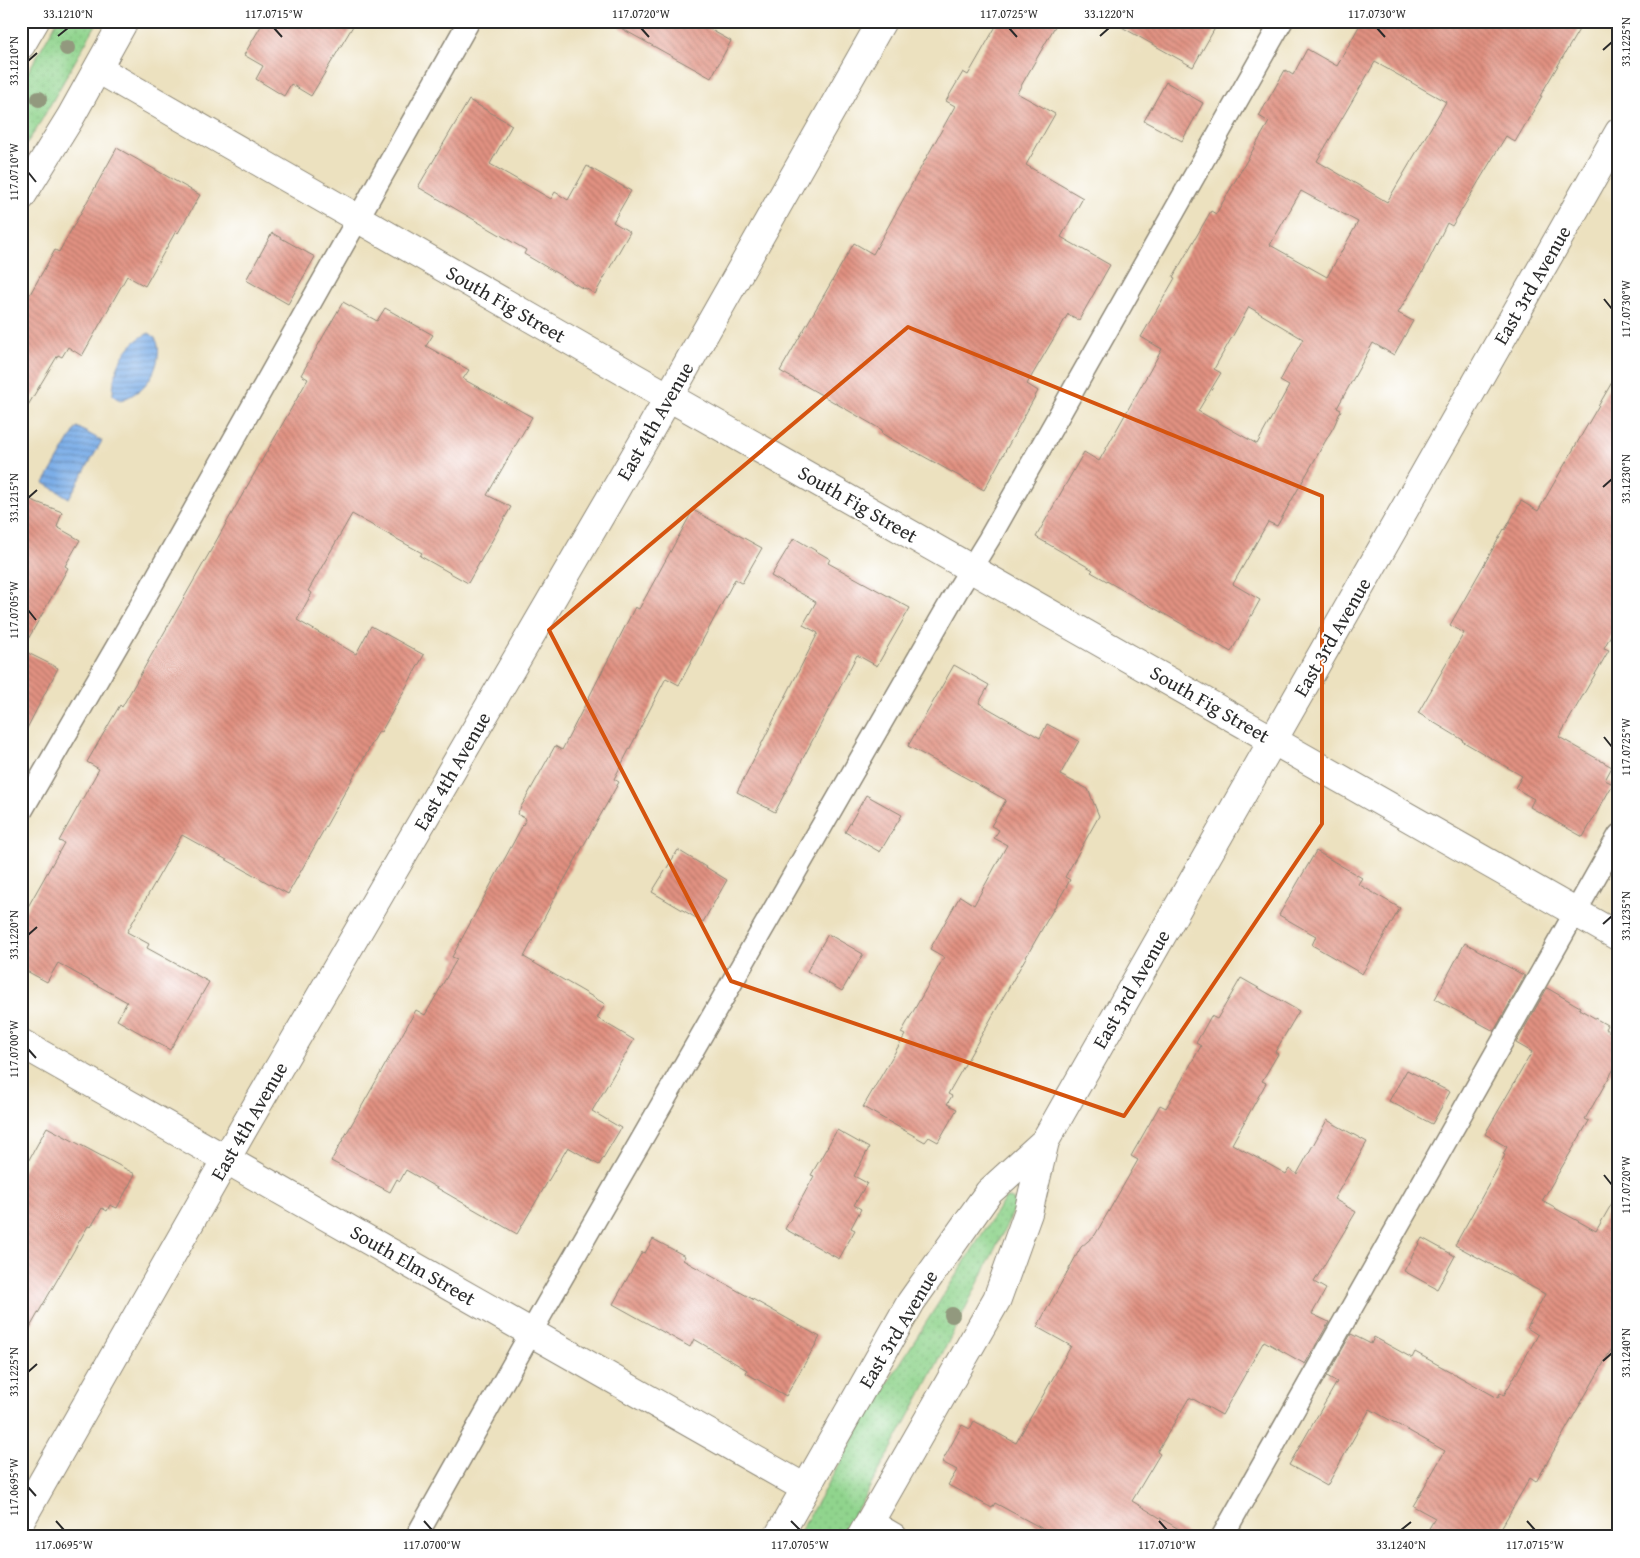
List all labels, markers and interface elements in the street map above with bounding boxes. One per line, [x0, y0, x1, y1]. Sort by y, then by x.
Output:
text: 33.1210°N [43, 5, 93, 22]
text: 117.0715°W [245, 5, 304, 22]
text: 117.0720°W [612, 5, 671, 22]
text: 117.0725°W [980, 5, 1039, 22]
text: 33.1220°N [1084, 5, 1134, 22]
text: 117.0730°W [1348, 5, 1407, 22]
text: 33.1225°N [1617, 17, 1634, 67]
text: 33.1210°N [5, 36, 22, 86]
text: 117.0710°W [5, 142, 22, 201]
street label: East 3rd Avenue [1486, 220, 1577, 350]
street label: South Fig Street [441, 258, 571, 350]
text: 117.0730°W [1617, 279, 1634, 338]
street label: East 4th Avenue [609, 356, 700, 485]
text: 33.1230°N [1617, 454, 1634, 504]
street label: South Fig Street [793, 458, 923, 550]
text: 33.1215°N [5, 473, 22, 523]
street label: East 3rd Avenue [1286, 572, 1377, 702]
text: 117.0705°W [5, 580, 22, 639]
street label: South Fig Street [1145, 658, 1275, 750]
street label: East 4th Avenue [406, 706, 497, 835]
text: 117.0725°W [1617, 717, 1634, 776]
text: 33.1235°N [1617, 891, 1634, 941]
text: 33.1220°N [5, 910, 22, 960]
street label: East 3rd Avenue [1085, 924, 1176, 1054]
text: 117.0700°W [5, 1019, 22, 1078]
street label: East 4th Avenue [203, 1056, 294, 1185]
text: 117.0720°W [1617, 1155, 1634, 1214]
street label: South Elm Street [345, 1217, 481, 1312]
street label: East 3rd Avenue [851, 1264, 944, 1393]
text: 33.1240°N [1617, 1328, 1634, 1378]
text: 33.1225°N [5, 1347, 22, 1397]
text: 117.0695°W [5, 1457, 22, 1516]
text: 117.0695°W [35, 1536, 94, 1553]
text: 117.0700°W [403, 1536, 462, 1553]
text: 117.0705°W [771, 1536, 830, 1553]
text: 117.0710°W [1138, 1536, 1197, 1553]
text: 33.1240°N [1376, 1536, 1426, 1553]
text: 117.0715°W [1506, 1536, 1565, 1553]

